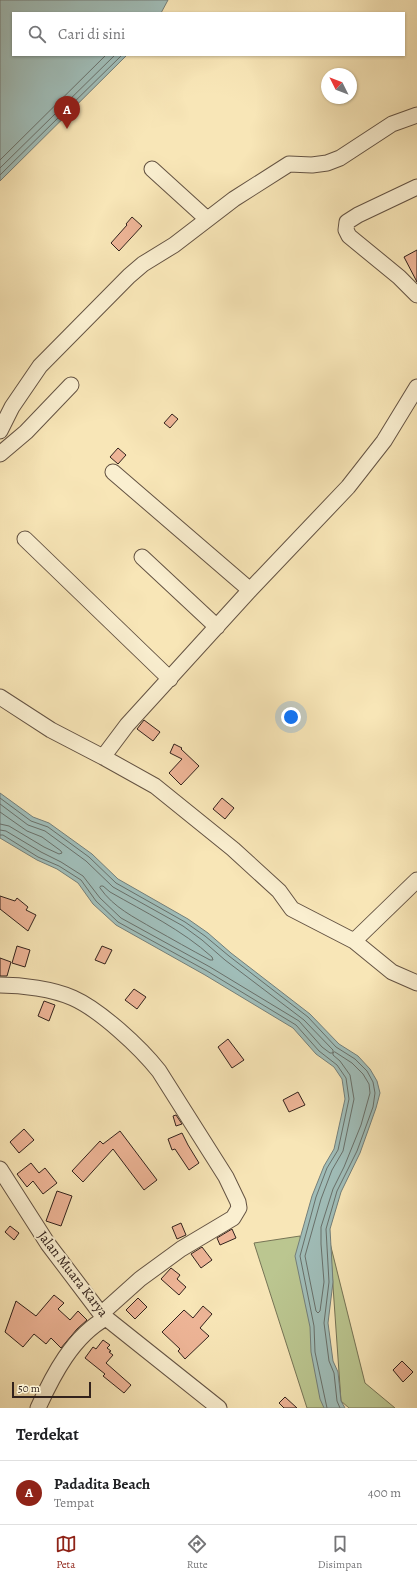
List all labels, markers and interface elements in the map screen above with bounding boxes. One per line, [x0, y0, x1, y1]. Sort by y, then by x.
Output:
search box [12, 12, 405, 56]
icon: search [26, 23, 48, 45]
text: Cari di sini [58, 24, 125, 44]
north arrow [321, 68, 357, 104]
pin: A [54, 96, 80, 129]
your location [281, 707, 301, 727]
street label: Jalan Muara Karya [33, 1227, 113, 1321]
scale bar [12, 1380, 91, 1399]
text: 50 m [18, 1381, 40, 1396]
text: Terdekat [16, 1423, 79, 1446]
text: Padadita Beach [54, 1474, 150, 1494]
text: A [25, 1484, 33, 1501]
text: 400 m [368, 1484, 401, 1501]
text: Tempat [54, 1494, 94, 1511]
tab: Peta [55, 1533, 77, 1572]
tab: Rute [186, 1533, 208, 1572]
tab: Disimpan [318, 1533, 362, 1572]

